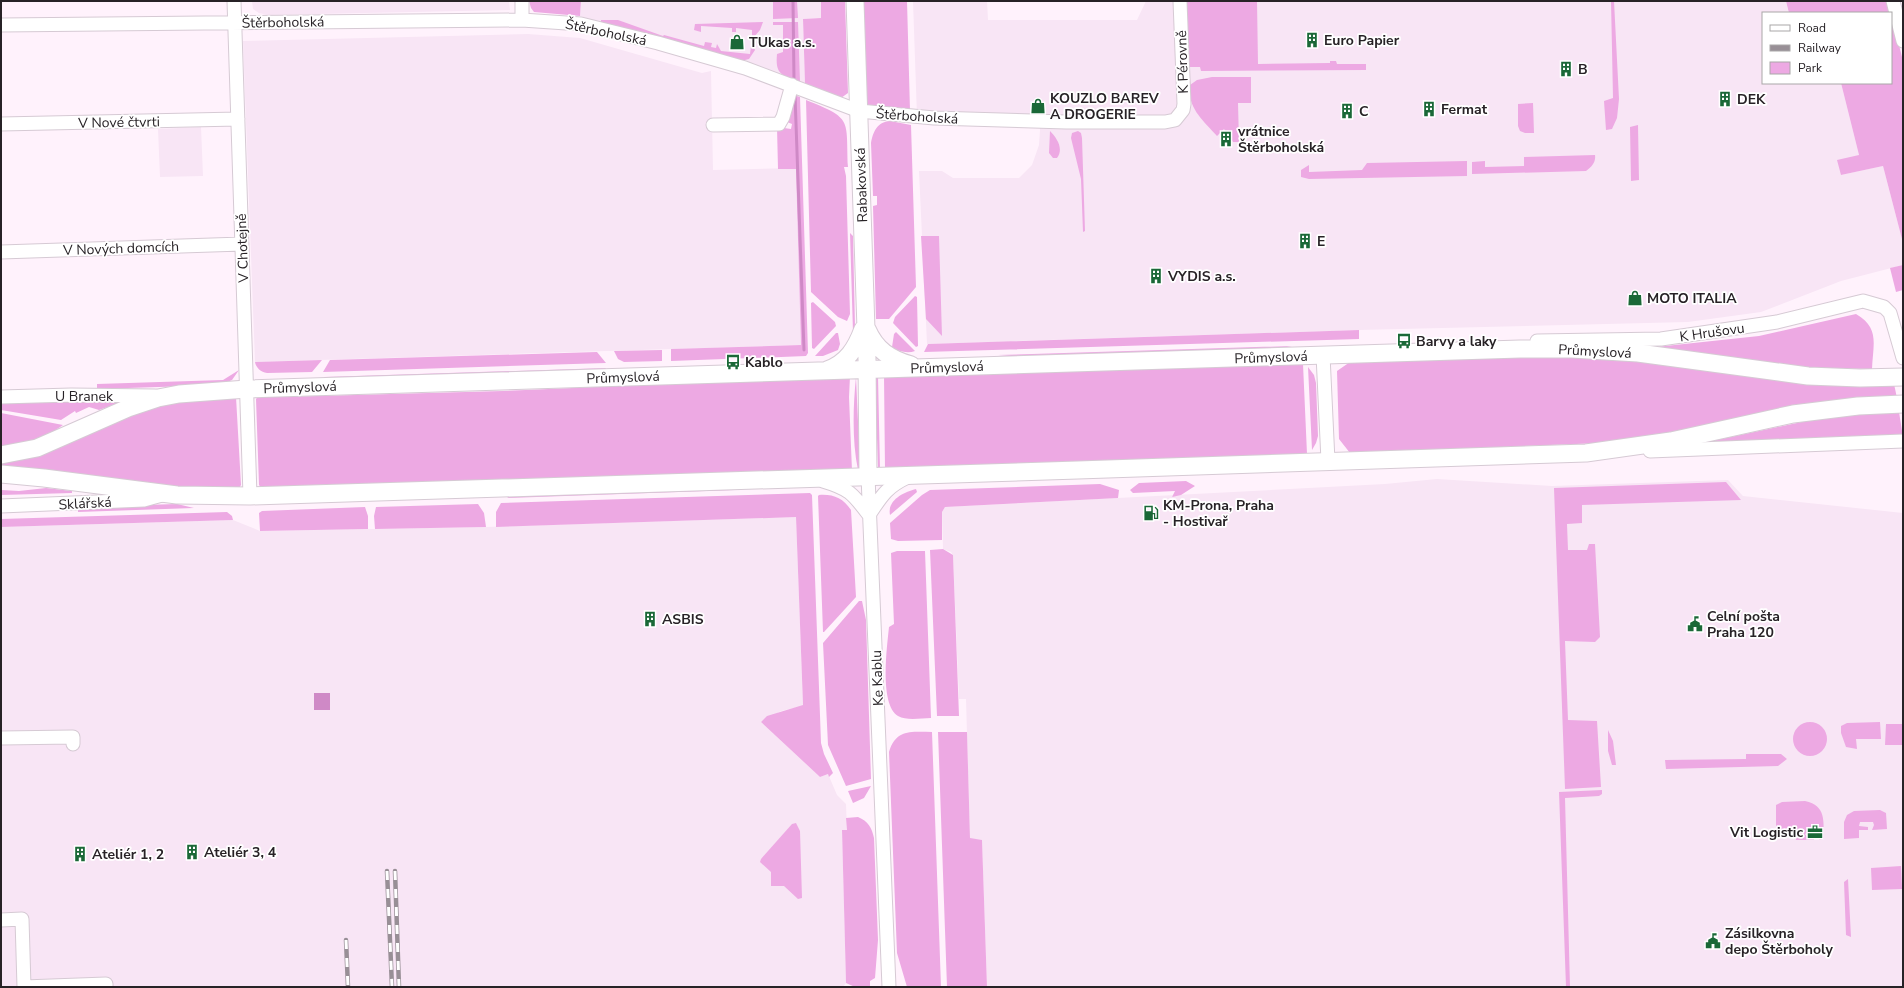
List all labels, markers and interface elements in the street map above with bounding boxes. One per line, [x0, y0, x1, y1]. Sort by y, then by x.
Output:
street label: Štěrboholská [241, 12, 325, 33]
legend [1762, 12, 1892, 84]
street label: Štěrboholská [563, 15, 648, 50]
text: Road [1798, 20, 1826, 36]
street label: K Pérovně [1172, 30, 1193, 94]
building icon: Euro Papier [1303, 31, 1321, 49]
place label: Euro Papier [1324, 31, 1400, 50]
shop icon: TUkas a.s. [728, 33, 746, 51]
place label: TUkas a.s. [749, 33, 815, 52]
text: Railway [1798, 40, 1842, 56]
building icon: B [1557, 60, 1575, 78]
place label: B [1578, 60, 1588, 79]
text: Park [1798, 60, 1823, 76]
place label: KOUZLO BAREV A DROGERIE [1050, 89, 1160, 124]
building icon: DEK [1716, 90, 1734, 108]
place label: DEK [1737, 90, 1766, 109]
shop icon: KOUZLO BAREV A DROGERIE [1029, 97, 1047, 115]
building icon: Fermat [1420, 100, 1438, 118]
place label: Fermat [1441, 100, 1488, 119]
building icon: C [1338, 102, 1356, 120]
place label: C [1359, 102, 1369, 121]
street label: Štěrboholská [875, 104, 959, 129]
street label: V Nové čtvrti [77, 112, 160, 133]
place label: vrátnice Štěrboholská [1237, 122, 1324, 157]
building icon: vrátnice Štěrboholská [1217, 130, 1235, 148]
street label: Rabakovská [851, 147, 872, 223]
street label: V Chotejně [232, 213, 253, 284]
building icon: E [1296, 232, 1314, 250]
place label: E [1317, 232, 1325, 251]
street label: V Nových domcích [62, 237, 179, 260]
building icon: VYDIS a.s. [1147, 267, 1165, 285]
place label: VYDIS a.s. [1167, 267, 1236, 286]
shop icon: MOTO ITALIA [1626, 289, 1644, 307]
place label: MOTO ITALIA [1647, 289, 1737, 308]
street label: K Hrušovu [1678, 319, 1746, 346]
bus stop icon: Barvy a laky [1395, 332, 1413, 350]
place label: Barvy a laky [1416, 332, 1497, 351]
street label: Průmyslová [1558, 340, 1632, 363]
street label: Průmyslová [1234, 347, 1308, 368]
bus stop icon: Kablo [724, 353, 742, 371]
place label: Kablo [745, 353, 783, 372]
street label: Průmyslová [910, 357, 984, 378]
street label: Průmyslová [586, 367, 660, 388]
street label: Průmyslová [263, 377, 337, 398]
street label: U Branek [55, 387, 114, 406]
street label: Sklářská [58, 493, 112, 514]
place label: KM-Prona, Praha - Hostivař [1163, 496, 1274, 531]
fuel station icon: KM-Prona, Praha - Hostivař [1142, 504, 1160, 522]
place label: Celní pošta Praha 120 [1707, 607, 1780, 642]
building icon: ASBIS [641, 610, 659, 628]
place label: ASBIS [662, 610, 704, 629]
public building icon: Celní pošta Praha 120 [1686, 615, 1704, 633]
street label: Ke Kablu [867, 650, 888, 706]
place label: Vit Logistic [1729, 823, 1803, 842]
office icon: Vit Logistic [1806, 823, 1824, 841]
building icon: Ateliér 3, 4 [183, 843, 201, 861]
place label: Ateliér 3, 4 [204, 843, 277, 862]
building icon: Ateliér 1, 2 [71, 845, 89, 863]
place label: Ateliér 1, 2 [92, 845, 164, 864]
place label: Zásilkovna depo Štěrboholy [1725, 924, 1833, 959]
public building icon: Zásilkovna depo Štěrboholy [1704, 932, 1722, 950]

